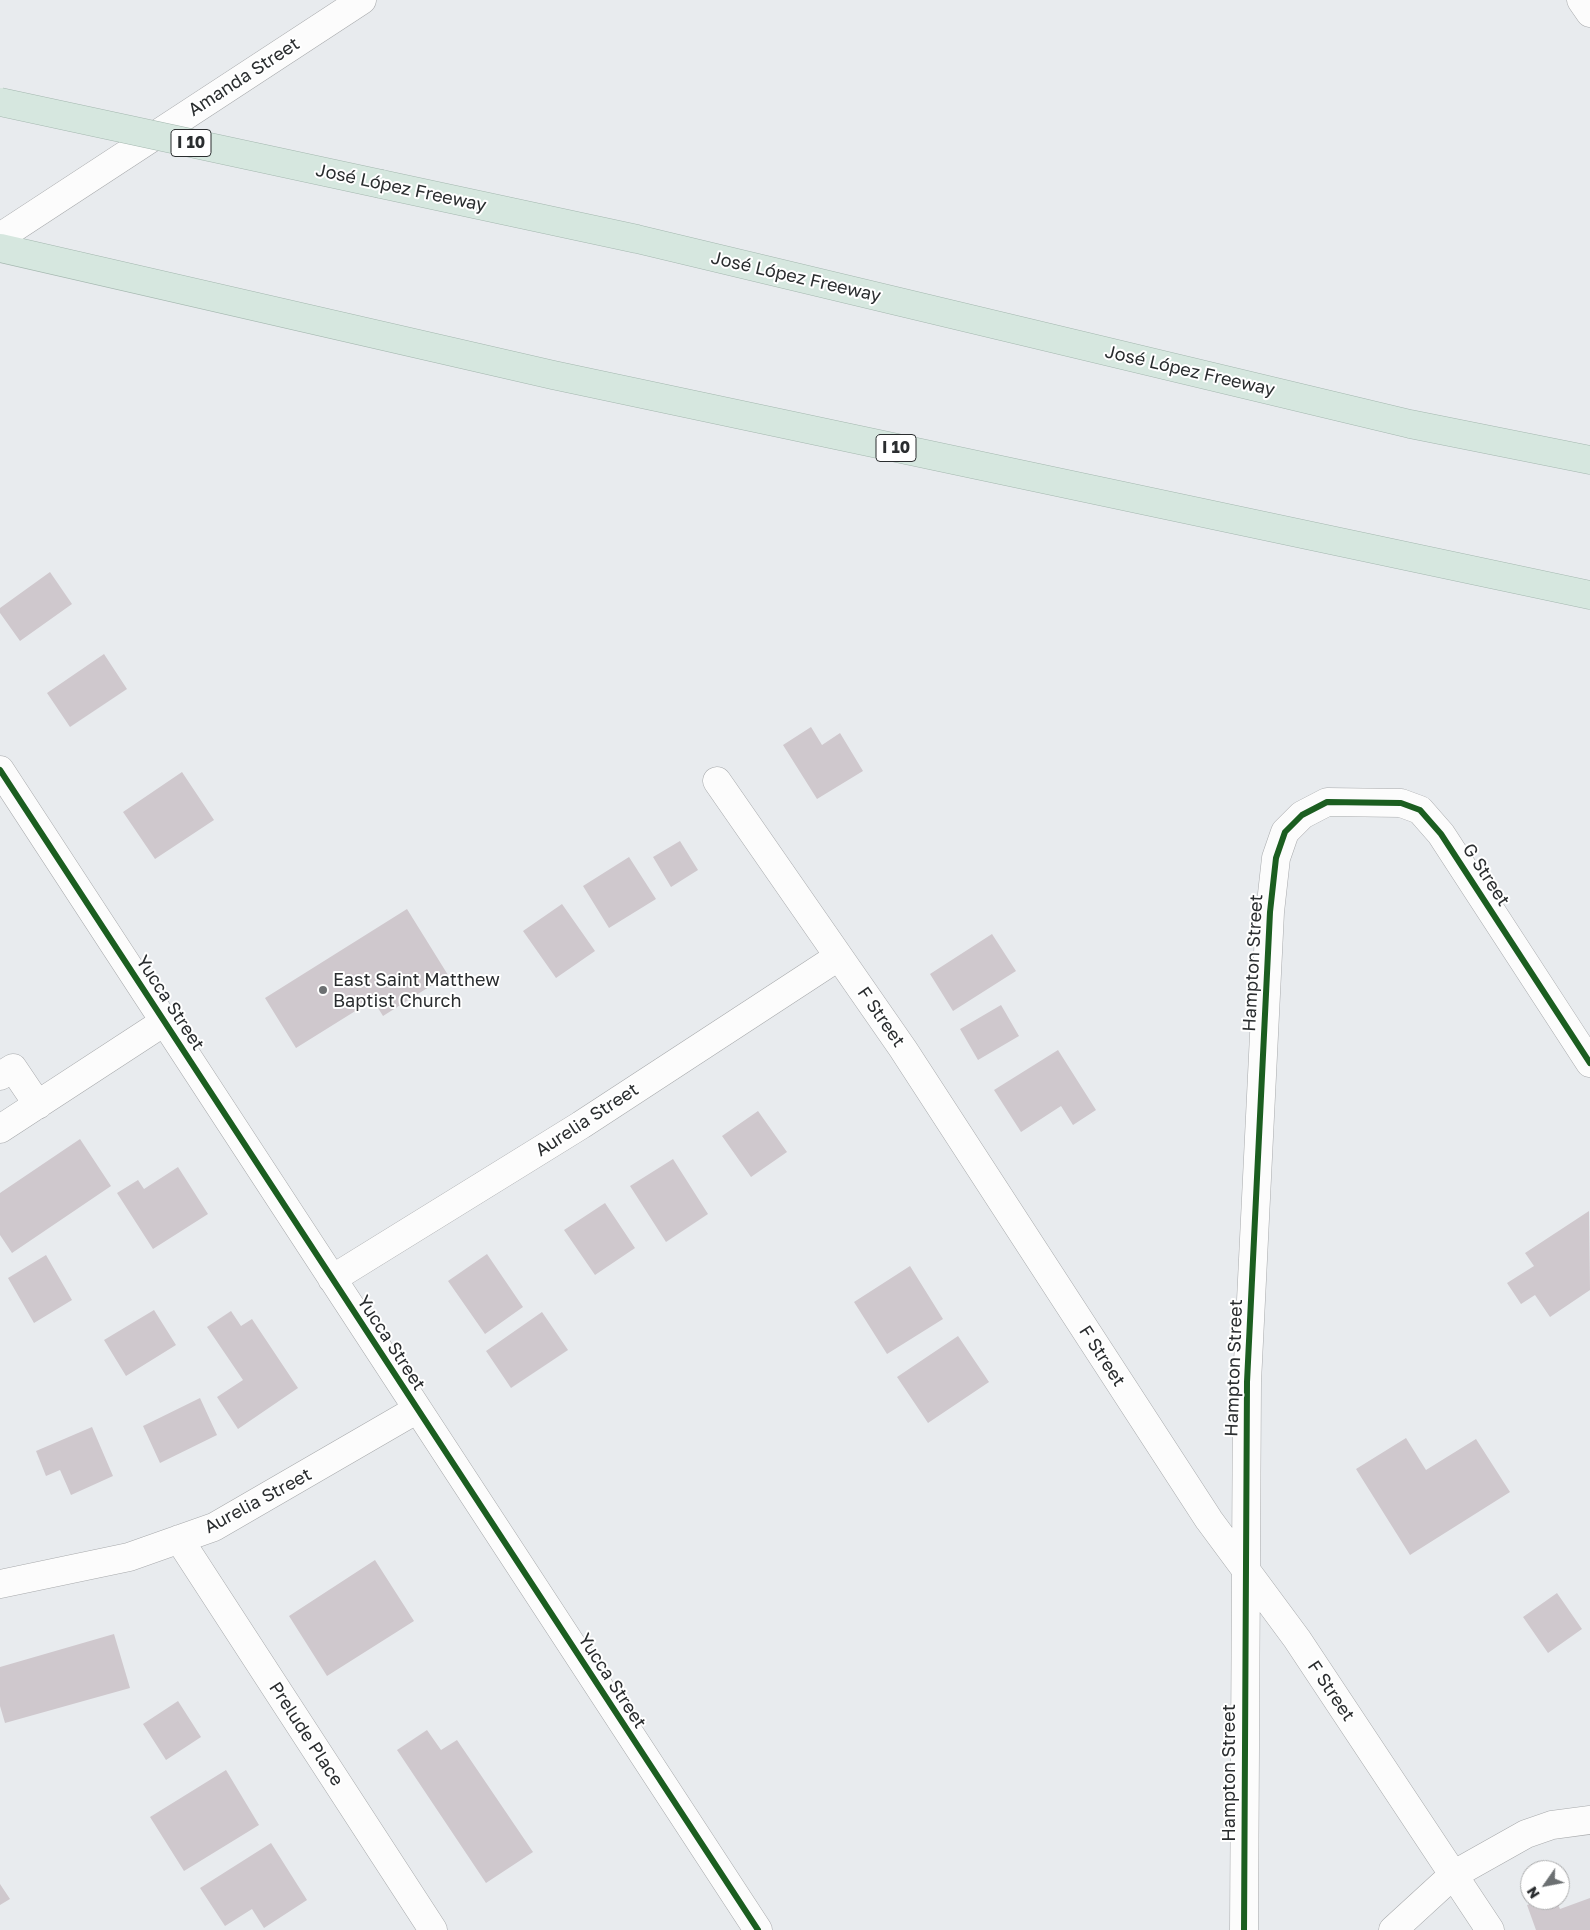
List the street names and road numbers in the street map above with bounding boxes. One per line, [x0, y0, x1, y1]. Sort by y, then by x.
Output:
street label: Amanda Street [184, 33, 304, 121]
road number: I 10 [171, 130, 211, 156]
street label: José López Freeway [314, 159, 488, 217]
street label: José López Freeway [709, 247, 883, 307]
street label: José López Freeway [1103, 341, 1277, 401]
road number: I 10 [876, 434, 916, 462]
street label: G Street [1458, 840, 1514, 910]
street label: Hampton Street [1239, 894, 1267, 1032]
street label: Yucca Street [131, 951, 209, 1055]
street label: F Street [853, 983, 909, 1051]
street label: Aurelia Street [531, 1079, 643, 1161]
street label: Yucca Street [352, 1291, 430, 1395]
street label: Hampton Street [1221, 1299, 1247, 1437]
street label: F Street [1074, 1321, 1130, 1391]
street label: Aurelia Street [201, 1464, 315, 1538]
street label: Yucca Street [573, 1629, 651, 1733]
street label: F Street [1303, 1657, 1359, 1725]
street label: Prelude Place [264, 1678, 348, 1790]
street label: Hampton Street [1218, 1704, 1240, 1842]

